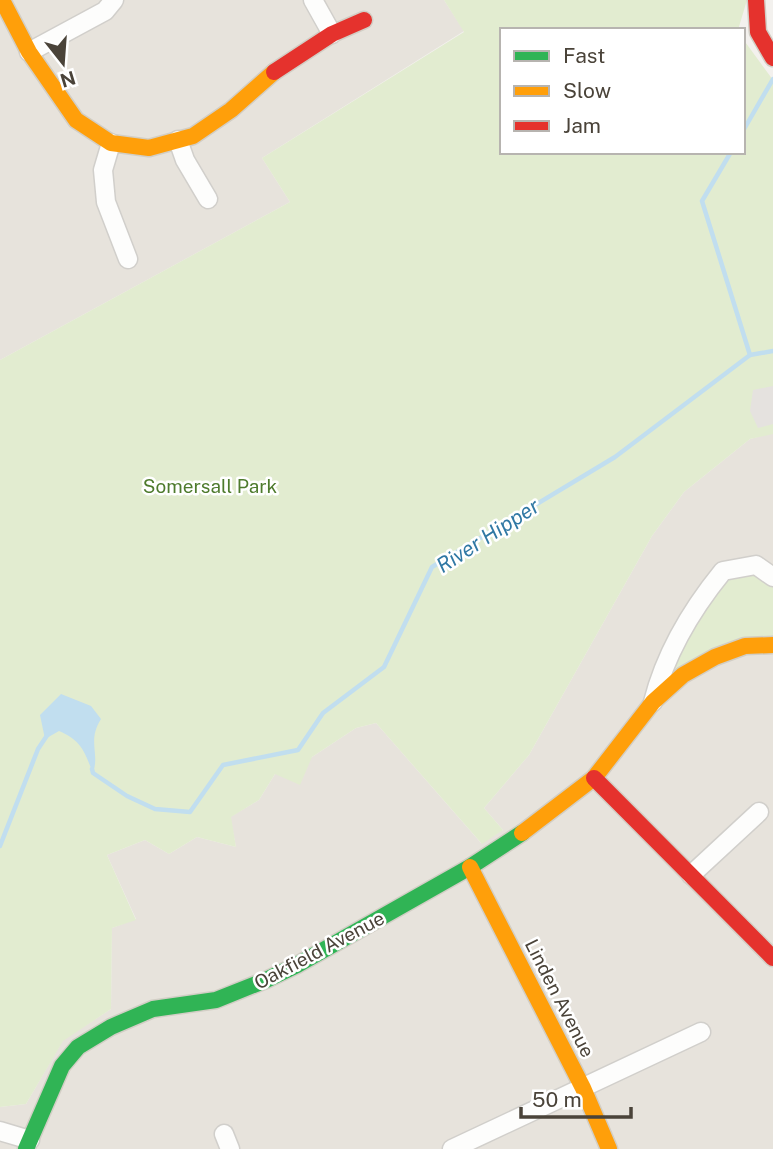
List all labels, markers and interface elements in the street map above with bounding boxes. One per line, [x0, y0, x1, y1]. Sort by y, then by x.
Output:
north arrow [28, 28, 98, 98]
legend [500, 28, 745, 154]
text: Fast [563, 43, 605, 68]
text: N [58, 67, 78, 92]
text: Slow [563, 78, 611, 103]
text: Jam [563, 113, 601, 138]
park label: Somersall Park [143, 475, 278, 497]
water label: River Hipper [432, 493, 545, 578]
street label: Oakfield Avenue [250, 906, 388, 994]
street label: Linden Avenue [521, 935, 599, 1061]
scale bar [521, 1076, 631, 1120]
text: 50 m [532, 1087, 582, 1112]

